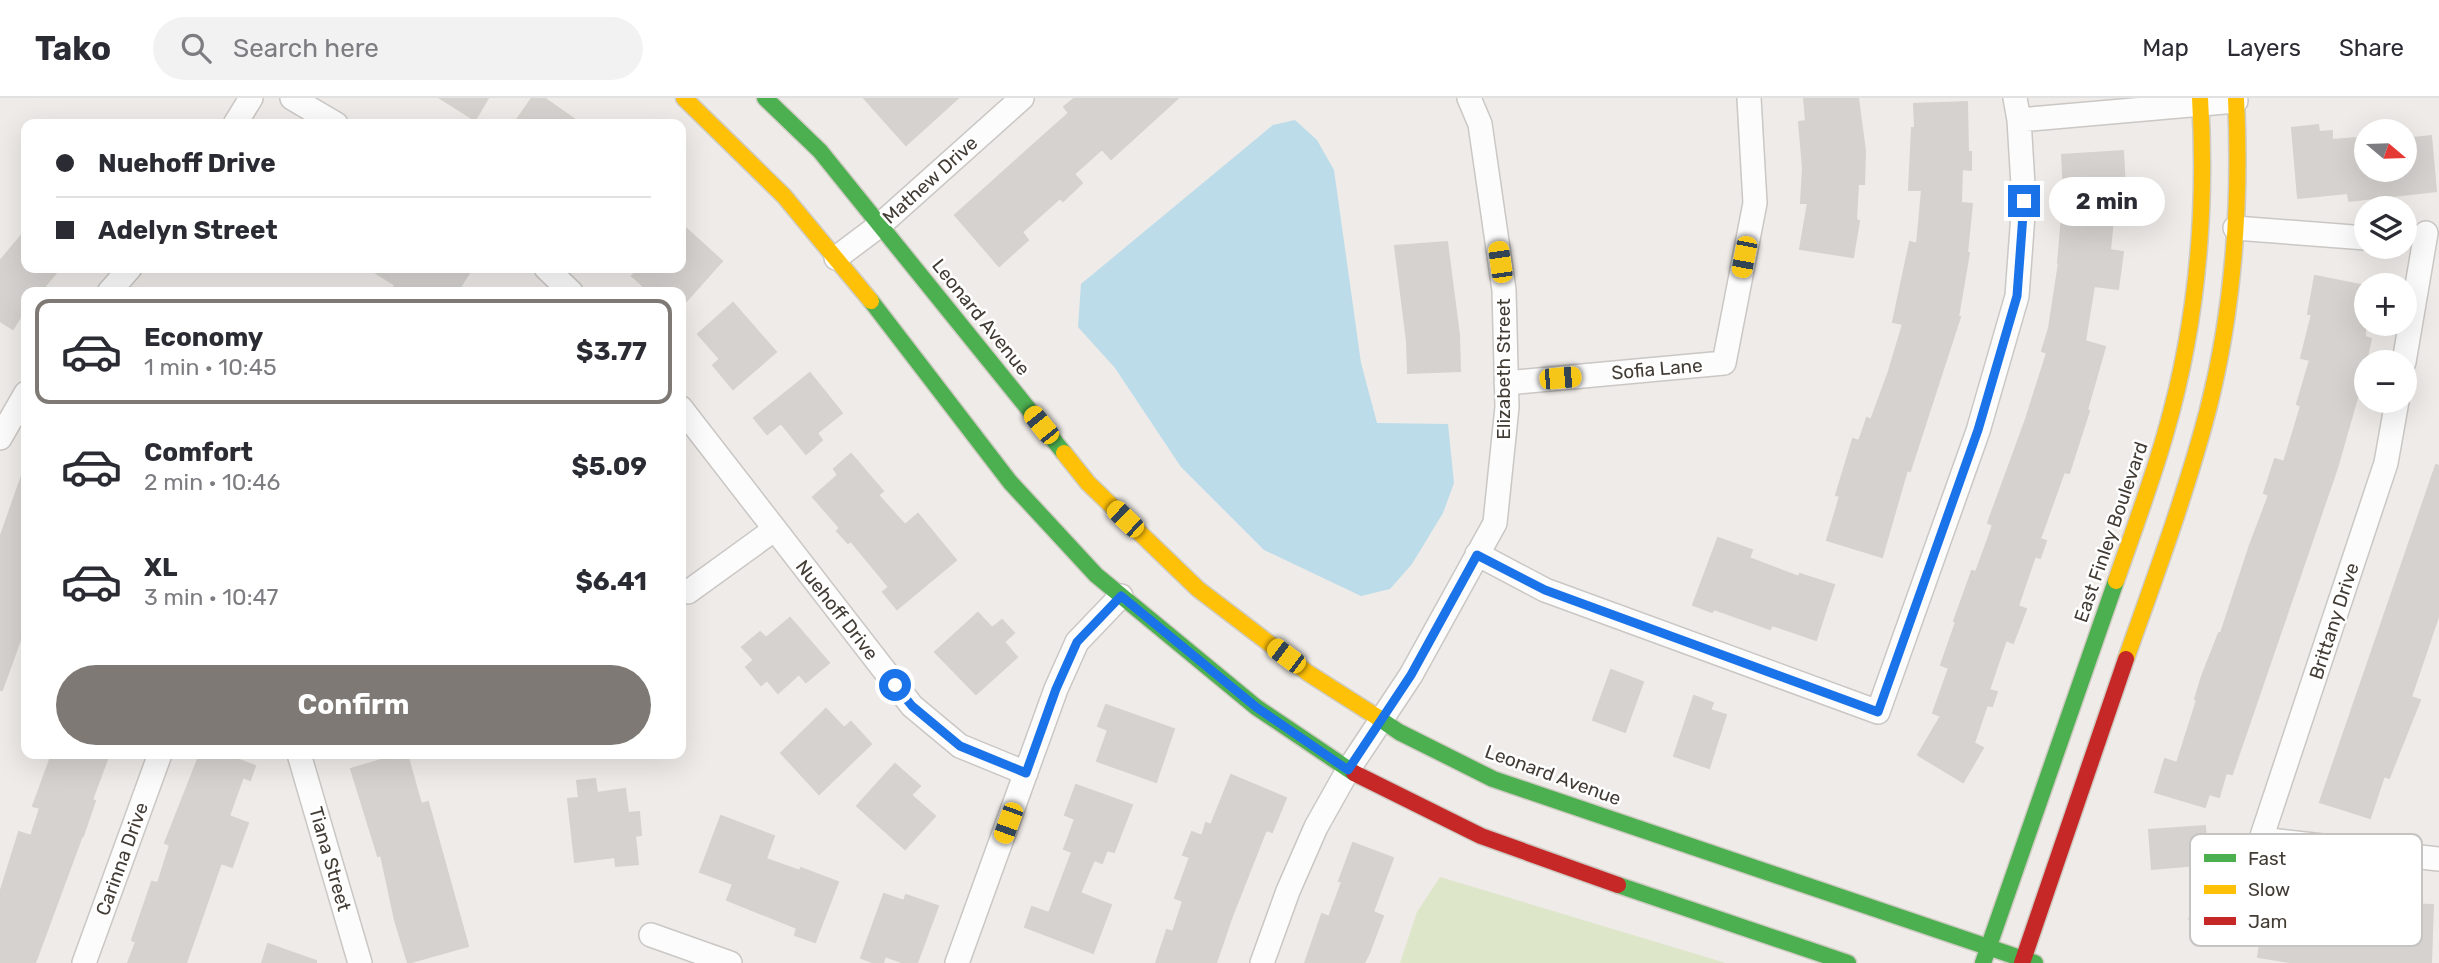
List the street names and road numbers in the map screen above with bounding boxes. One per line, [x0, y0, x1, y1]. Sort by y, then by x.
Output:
street label: Mathew Drive [878, 131, 982, 229]
street label: Leonard Avenue [927, 254, 1035, 380]
street label: Elizabeth Street [1492, 298, 1515, 440]
street label: Sofia Lane [1610, 354, 1704, 384]
street label: East Finley Boulevard [2069, 439, 2153, 625]
street label: Nuehoff Drive [791, 555, 883, 665]
street label: Brittany Drive [2304, 560, 2364, 682]
street label: Leonard Avenue [1482, 740, 1624, 810]
street label: Carinna Drive [91, 799, 153, 919]
street label: Tiana Street [304, 804, 356, 914]

